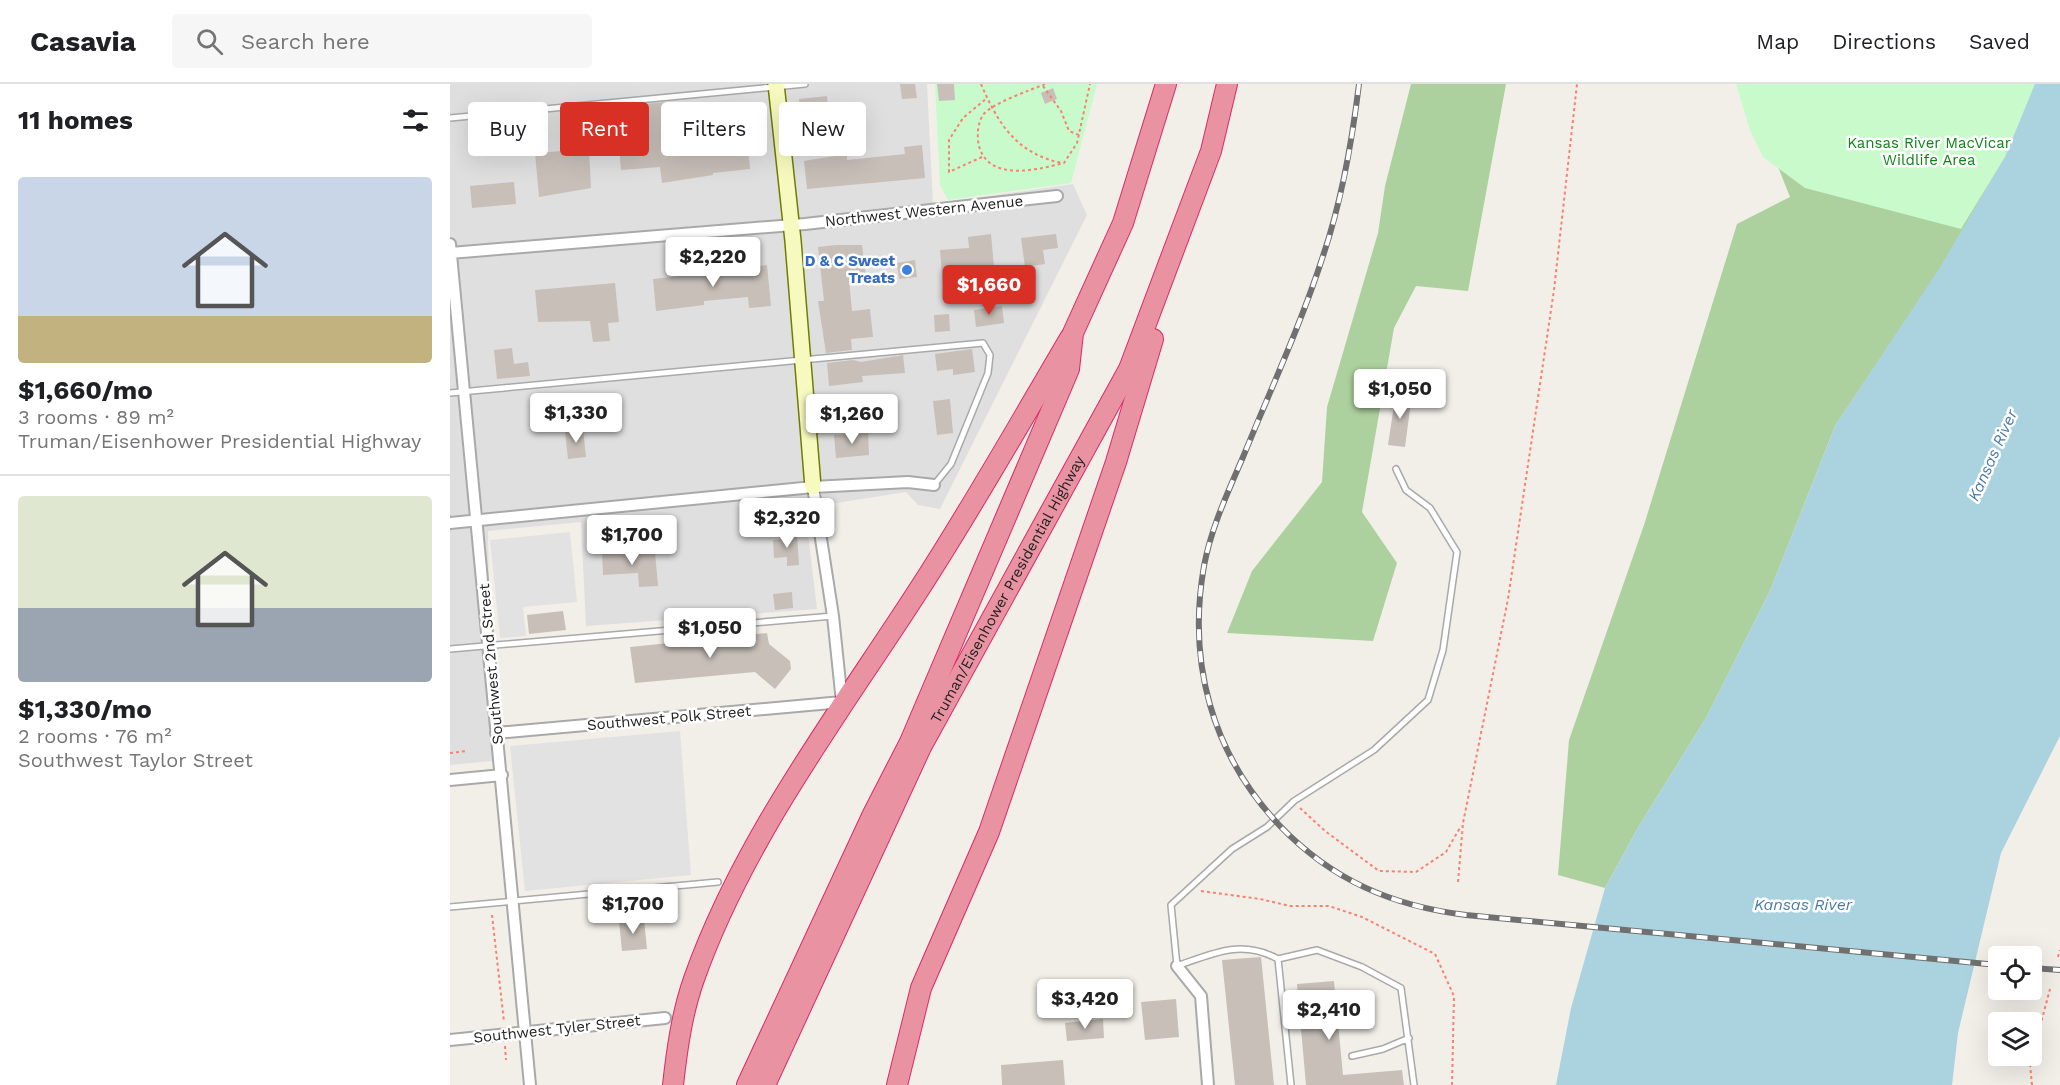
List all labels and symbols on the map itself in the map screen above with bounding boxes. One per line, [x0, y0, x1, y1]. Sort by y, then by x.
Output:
park label: Kansas River MacVicar Wildlife Area [1847, 134, 2011, 169]
street label: Northwest Western Avenue [824, 192, 1024, 230]
pin: $2,220 [664, 237, 762, 288]
place label: D & C Sweet Treats [805, 252, 895, 287]
marker: D & C Sweet Treats [900, 263, 914, 277]
pin: $1,660 [940, 265, 1038, 316]
pin: $1,050 [1351, 369, 1449, 420]
pin: $1,330 [527, 393, 625, 444]
pin: $1,260 [803, 394, 901, 445]
water label: Kansas River [1964, 406, 2021, 504]
street label: Truman/Eisenhower Presidential Highway [927, 452, 1089, 726]
pin: $2,320 [738, 498, 836, 549]
pin: $1,700 [583, 515, 681, 566]
street label: Southwest 2nd Street [475, 582, 507, 745]
pin: $1,050 [661, 608, 759, 659]
street label: Southwest Polk Street [586, 702, 752, 734]
pin: $1,700 [584, 884, 682, 935]
water label: Kansas River [1754, 895, 1853, 914]
pin: $3,420 [1036, 979, 1134, 1030]
pin: $2,410 [1280, 990, 1378, 1041]
street label: Southwest Tyler Street [473, 1011, 642, 1047]

